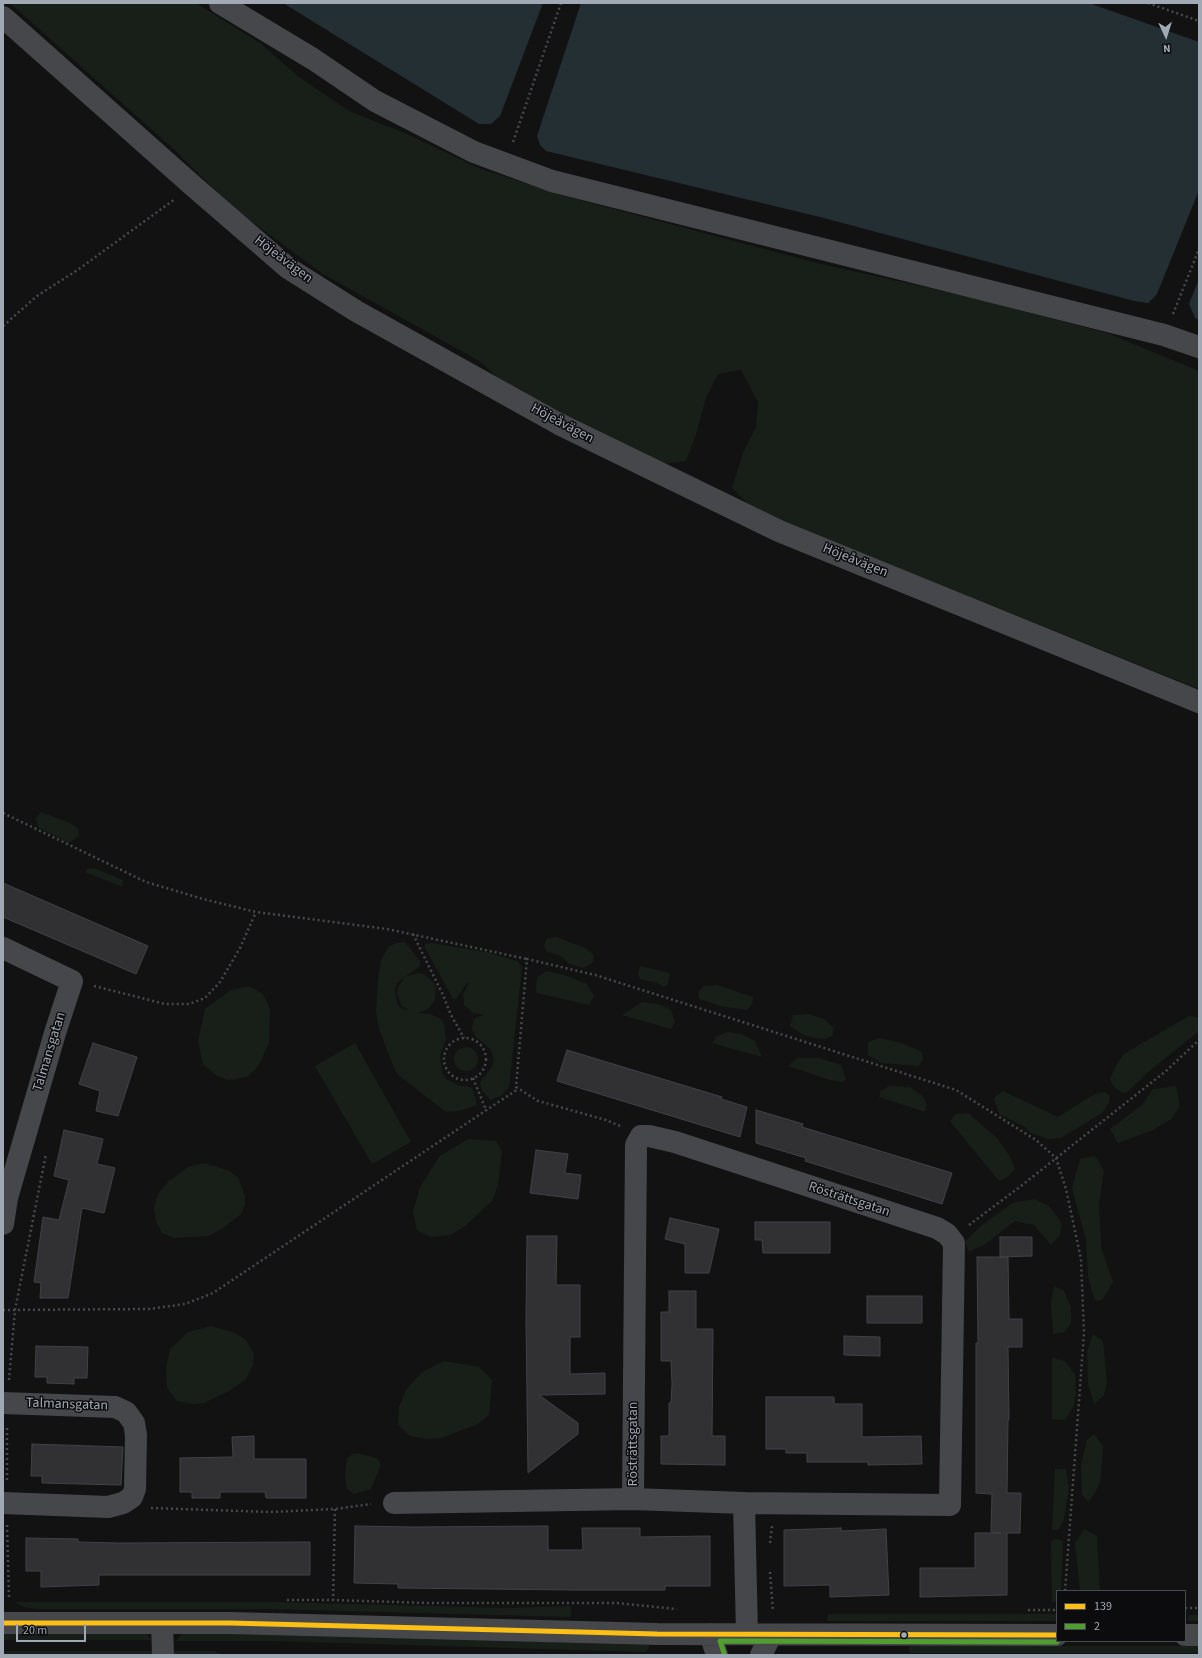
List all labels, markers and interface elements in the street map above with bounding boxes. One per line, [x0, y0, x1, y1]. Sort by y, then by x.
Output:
north arrow [1146, 16, 1186, 56]
text: N [1163, 41, 1171, 56]
street label: Höjeåvägen [250, 233, 316, 287]
street label: Höjeåvägen [528, 400, 596, 448]
street label: Höjeåvägen [820, 540, 890, 582]
street label: Talmansgatan [30, 1010, 70, 1094]
street label: Rösträttsgatan [806, 1179, 892, 1221]
street label: Talmansgatan [26, 1395, 108, 1415]
street label: Rösträttsgatan [626, 1402, 642, 1486]
legend [1056, 1590, 1186, 1642]
text: 139 [1094, 1598, 1112, 1615]
scale bar [18, 1616, 88, 1642]
text: 2 [1094, 1618, 1100, 1635]
text: 20 m [23, 1622, 47, 1639]
unlabelled marker [899, 1630, 909, 1640]

